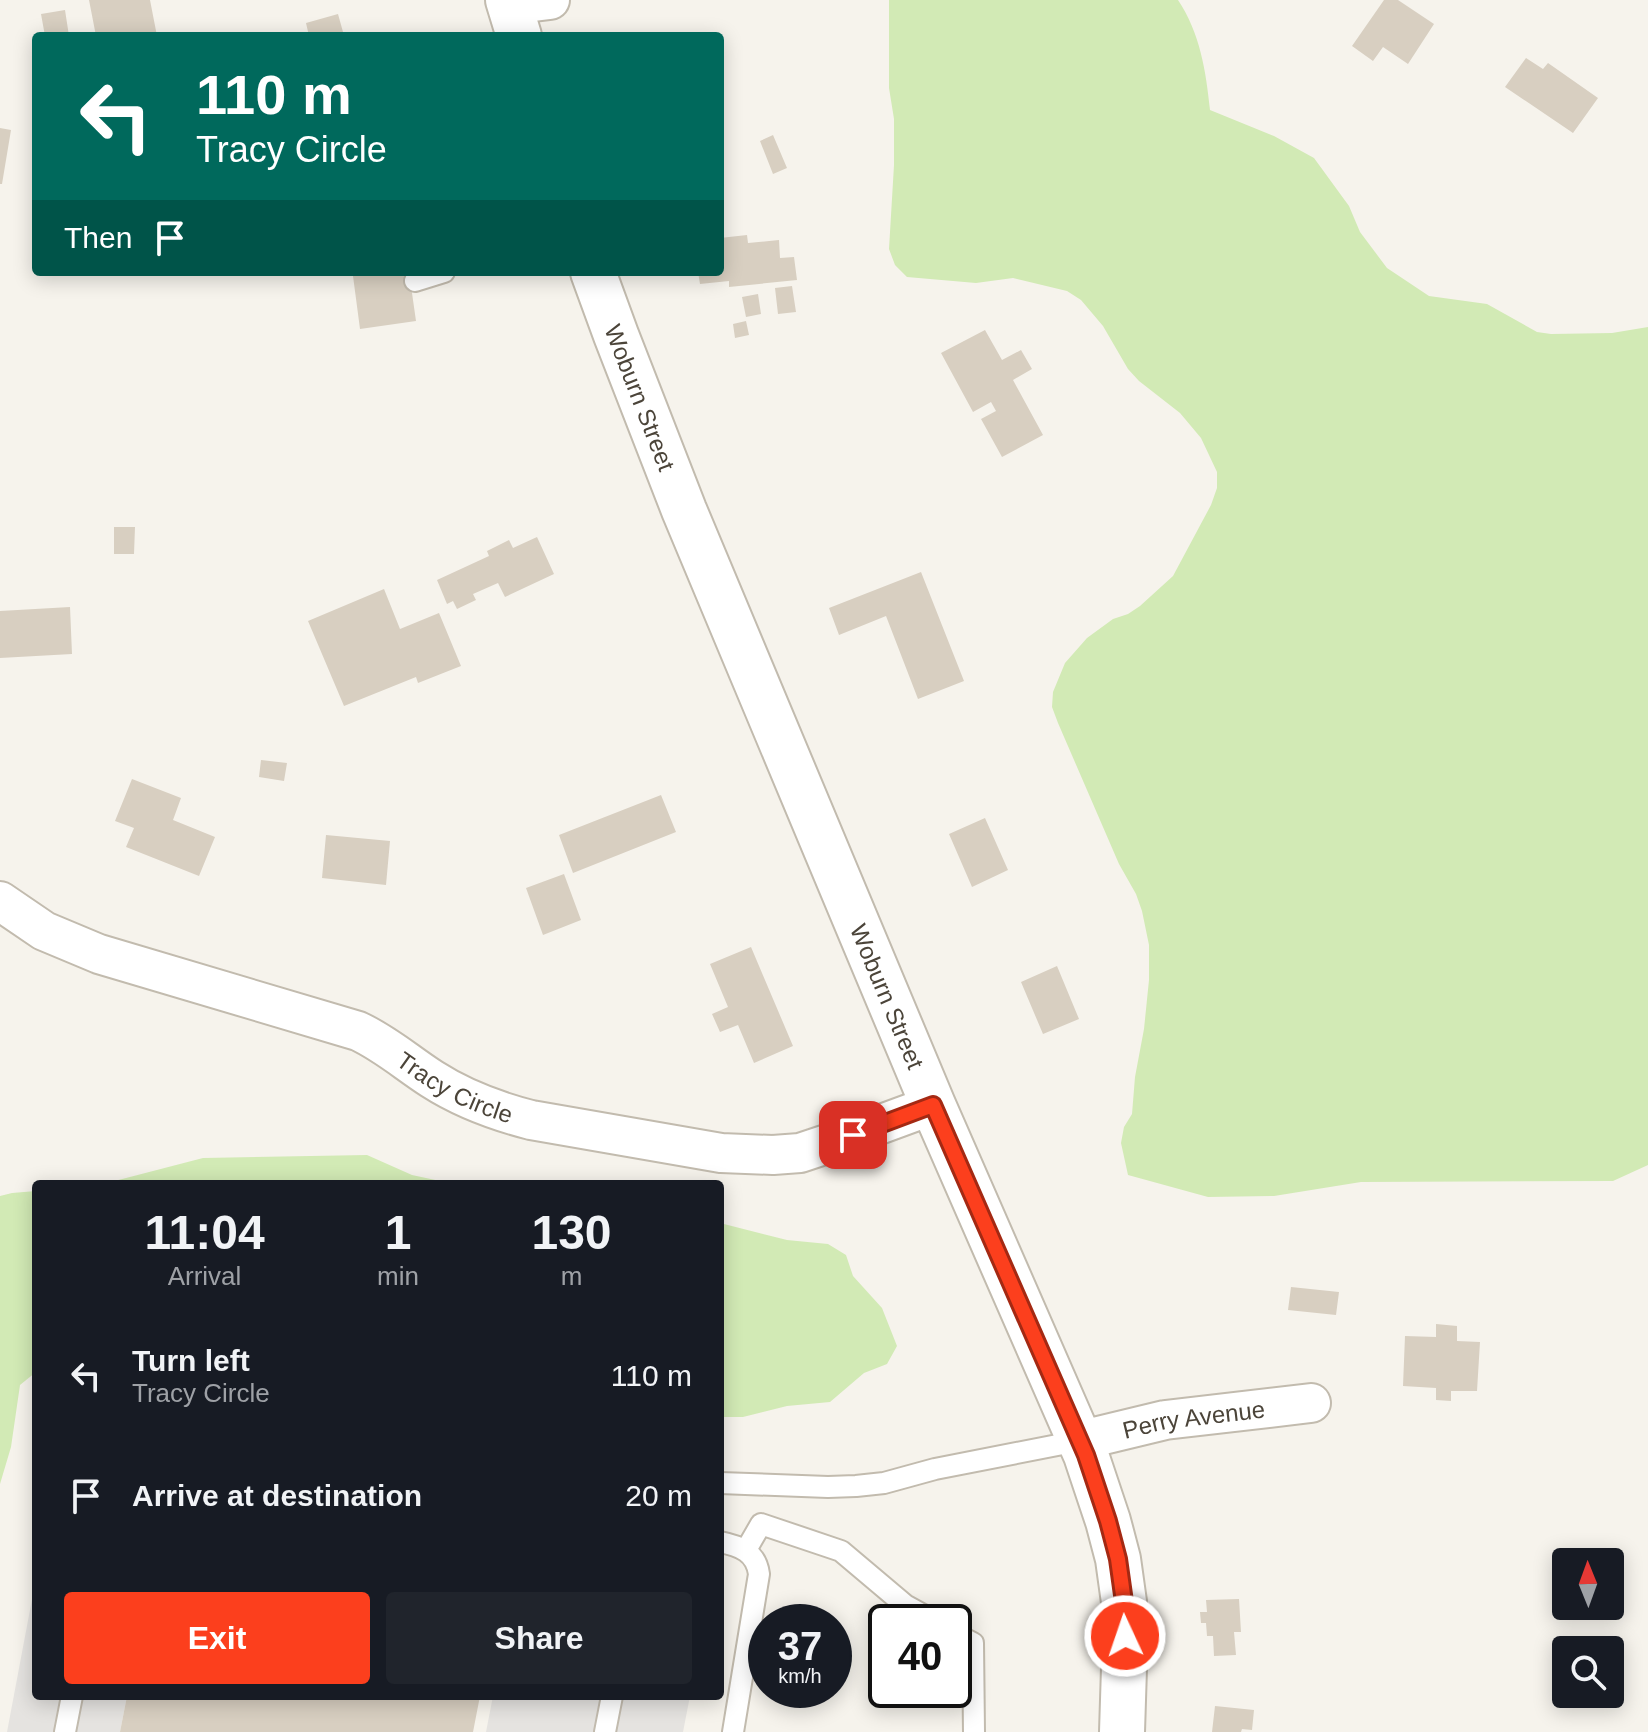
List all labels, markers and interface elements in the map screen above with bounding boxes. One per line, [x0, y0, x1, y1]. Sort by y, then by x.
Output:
text: 110 m [196, 63, 352, 126]
icon: left [64, 64, 168, 168]
text: Tracy Circle [196, 129, 387, 170]
icon: arrive [148, 216, 192, 260]
text: Then [64, 221, 132, 254]
street label: Woburn Street [600, 321, 681, 475]
street label: Woburn Street [845, 920, 930, 1073]
street label: Tracy Circle [392, 1046, 516, 1128]
pin [819, 1101, 887, 1169]
icon: arrive [831, 1113, 875, 1157]
text: 11:04 [144, 1206, 265, 1259]
text: 1 [385, 1206, 411, 1259]
text: 130 [531, 1206, 612, 1259]
text: Arrival [168, 1261, 241, 1291]
text: min [377, 1261, 419, 1291]
text: m [561, 1261, 582, 1291]
text: Turn left [132, 1344, 250, 1377]
icon: left [64, 1354, 108, 1398]
text: 110 m [611, 1359, 692, 1392]
text: Tracy Circle [132, 1378, 270, 1408]
street label: Perry Avenue [1120, 1395, 1266, 1443]
icon: arrive [64, 1474, 108, 1518]
text: Arrive at destination [132, 1479, 422, 1512]
text: 20 m [625, 1479, 692, 1512]
north arrow [1552, 1548, 1624, 1620]
map controls [1552, 1548, 1624, 1708]
button: Exit [64, 1592, 370, 1684]
button: Share [386, 1592, 692, 1684]
position arrow [1083, 1594, 1167, 1678]
speed limit sign: 40 [868, 1604, 972, 1708]
text: 37 [778, 1624, 822, 1668]
button: search [1552, 1636, 1624, 1708]
text: km/h [778, 1665, 822, 1687]

